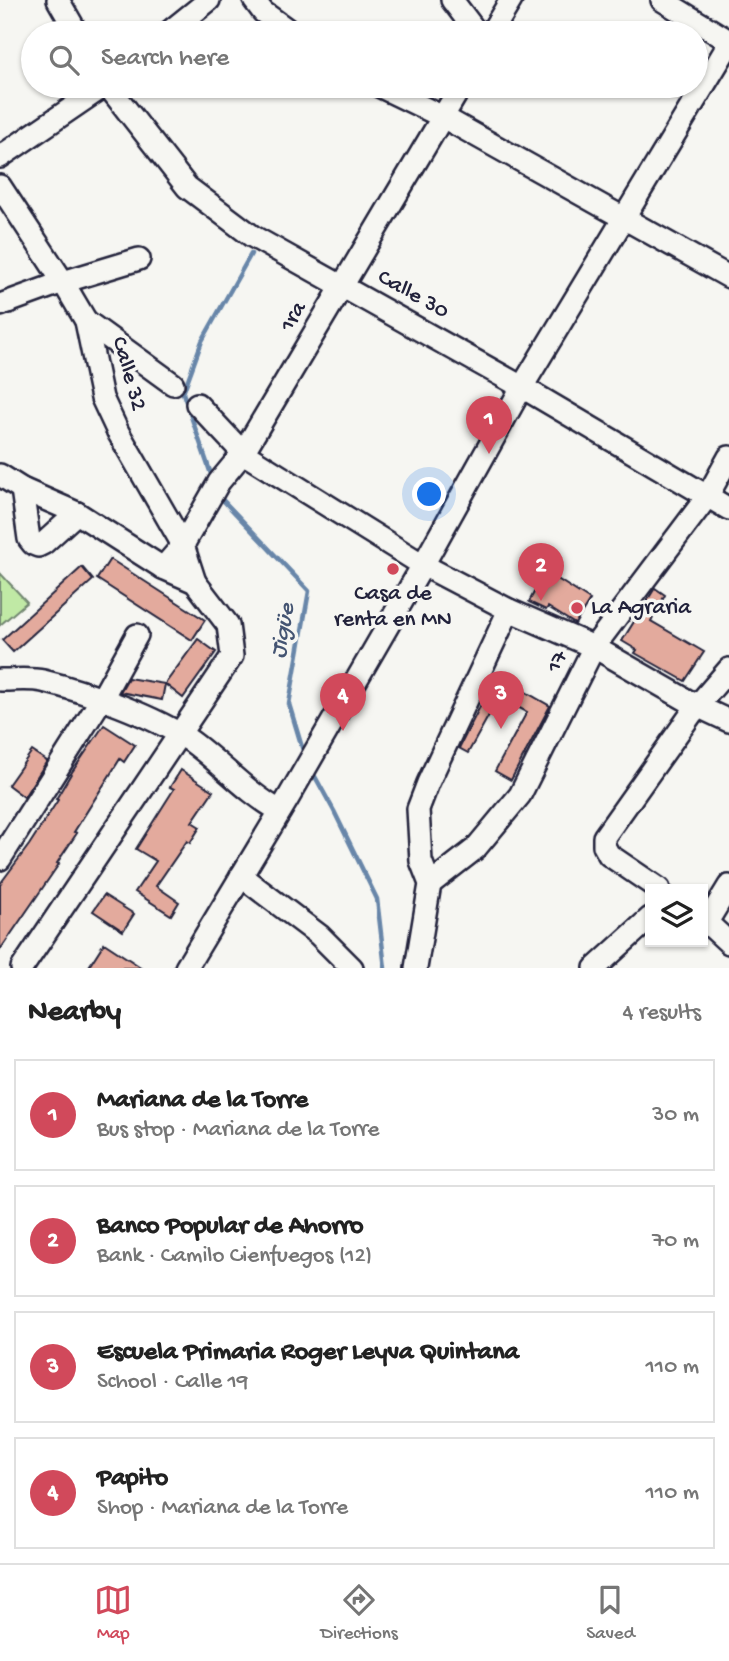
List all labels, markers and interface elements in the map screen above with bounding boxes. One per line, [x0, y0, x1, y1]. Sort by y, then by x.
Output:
search box [21, 21, 708, 98]
icon: search [45, 41, 83, 79]
text: Search here [101, 44, 229, 75]
street label: Calle 30 [372, 264, 454, 326]
street label: 1ra [274, 296, 314, 338]
street label: Calle 32 [105, 334, 151, 414]
pin: 1 [466, 396, 512, 454]
your location [412, 477, 446, 511]
pin: 2 [518, 543, 564, 601]
marker: Casa de renta en MN [385, 561, 401, 577]
place label: Casa de renta en MN [334, 581, 452, 634]
place label: La Agraria [591, 595, 692, 622]
water label: Jigüe [265, 600, 303, 661]
marker: La Agraria [569, 600, 585, 616]
street label: 17 [541, 645, 575, 678]
pin: 3 [478, 671, 524, 729]
pin: 4 [320, 673, 366, 731]
map controls [645, 884, 708, 947]
button: layers [645, 884, 708, 947]
text: Nearby [28, 996, 121, 1031]
text: 4 results [622, 1000, 701, 1027]
text: Mariana de la Torre [97, 1086, 308, 1117]
text: 1 [48, 1102, 58, 1129]
text: 30 m [652, 1102, 699, 1129]
text: Bus stop · Mariana de la Torre [97, 1117, 379, 1144]
text: Banco Popular de Ahorro [97, 1212, 363, 1243]
text: 2 [47, 1228, 59, 1255]
text: 70 m [652, 1228, 699, 1255]
text: Bank · Camilo Cienfuegos (12) [97, 1243, 372, 1270]
text: Escuela Primaria Roger Leyva Quintana [97, 1338, 519, 1369]
text: 3 [47, 1354, 59, 1381]
text: 110 m [646, 1354, 699, 1381]
text: School · Calle 19 [97, 1369, 248, 1396]
text: Papito [97, 1464, 168, 1495]
text: 4 [48, 1480, 58, 1507]
text: 110 m [646, 1480, 699, 1507]
text: Shop · Mariana de la Torre [97, 1495, 348, 1522]
tab: Map [94, 1581, 132, 1646]
tab: Directions [321, 1581, 398, 1646]
tab: Saved [586, 1581, 635, 1646]

